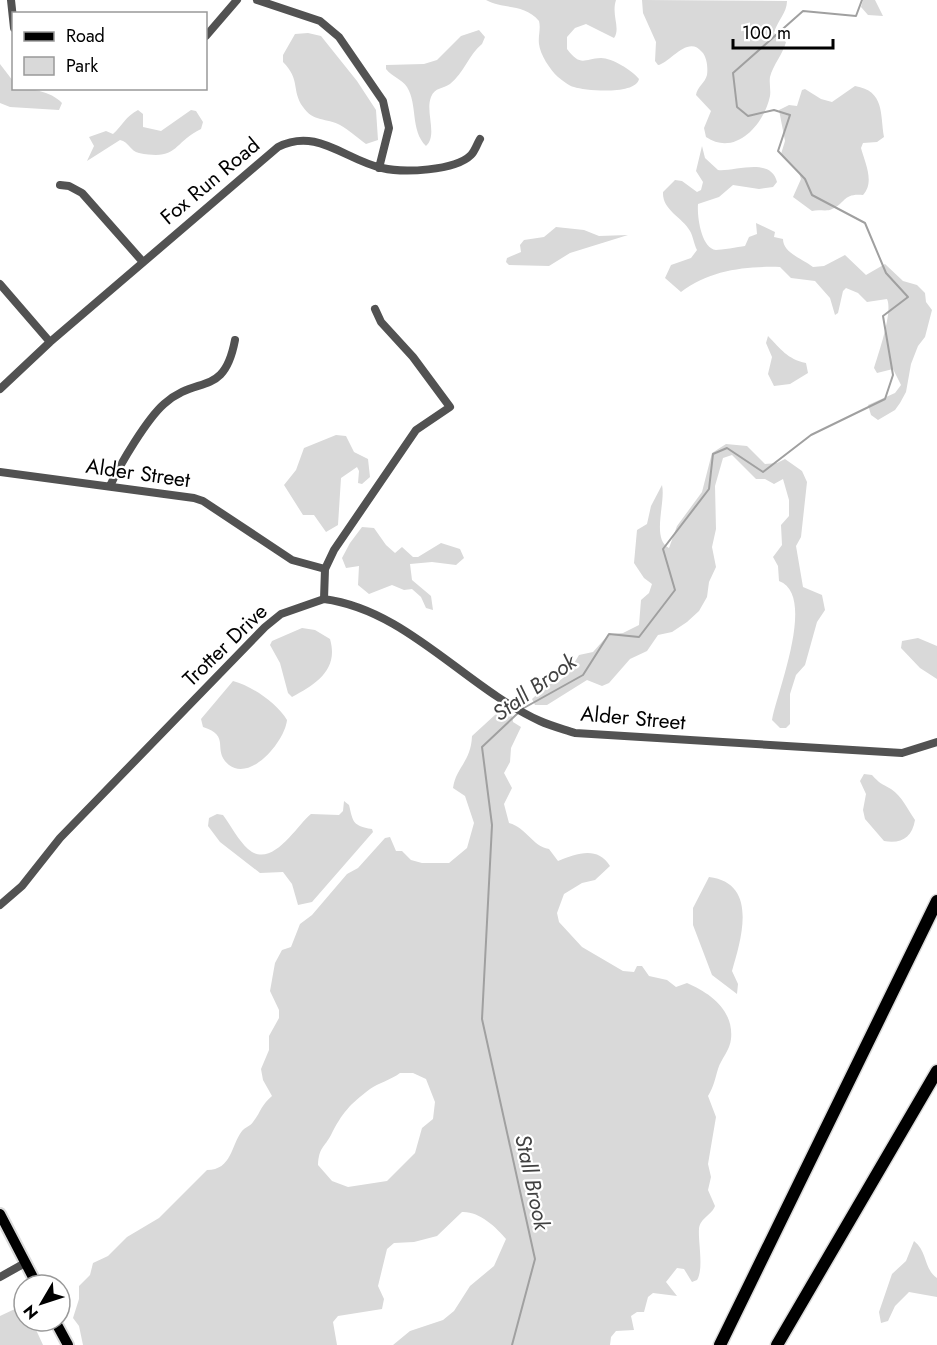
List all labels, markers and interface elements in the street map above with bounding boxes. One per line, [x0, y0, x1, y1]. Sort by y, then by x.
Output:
legend [12, 12, 207, 90]
scale bar [733, 12, 834, 50]
text: 100 m [742, 20, 791, 46]
text: Road [66, 23, 105, 49]
text: Park [66, 53, 98, 79]
street label: Fox Run Road [154, 130, 266, 232]
street label: Alder Street [84, 451, 192, 495]
street label: Trotter Drive [176, 597, 274, 693]
water label: Stall Brook [485, 645, 584, 728]
street label: Alder Street [579, 698, 687, 738]
water label: Stall Brook [507, 1131, 559, 1234]
north arrow [12, 1273, 72, 1333]
text: N [18, 1300, 44, 1324]

